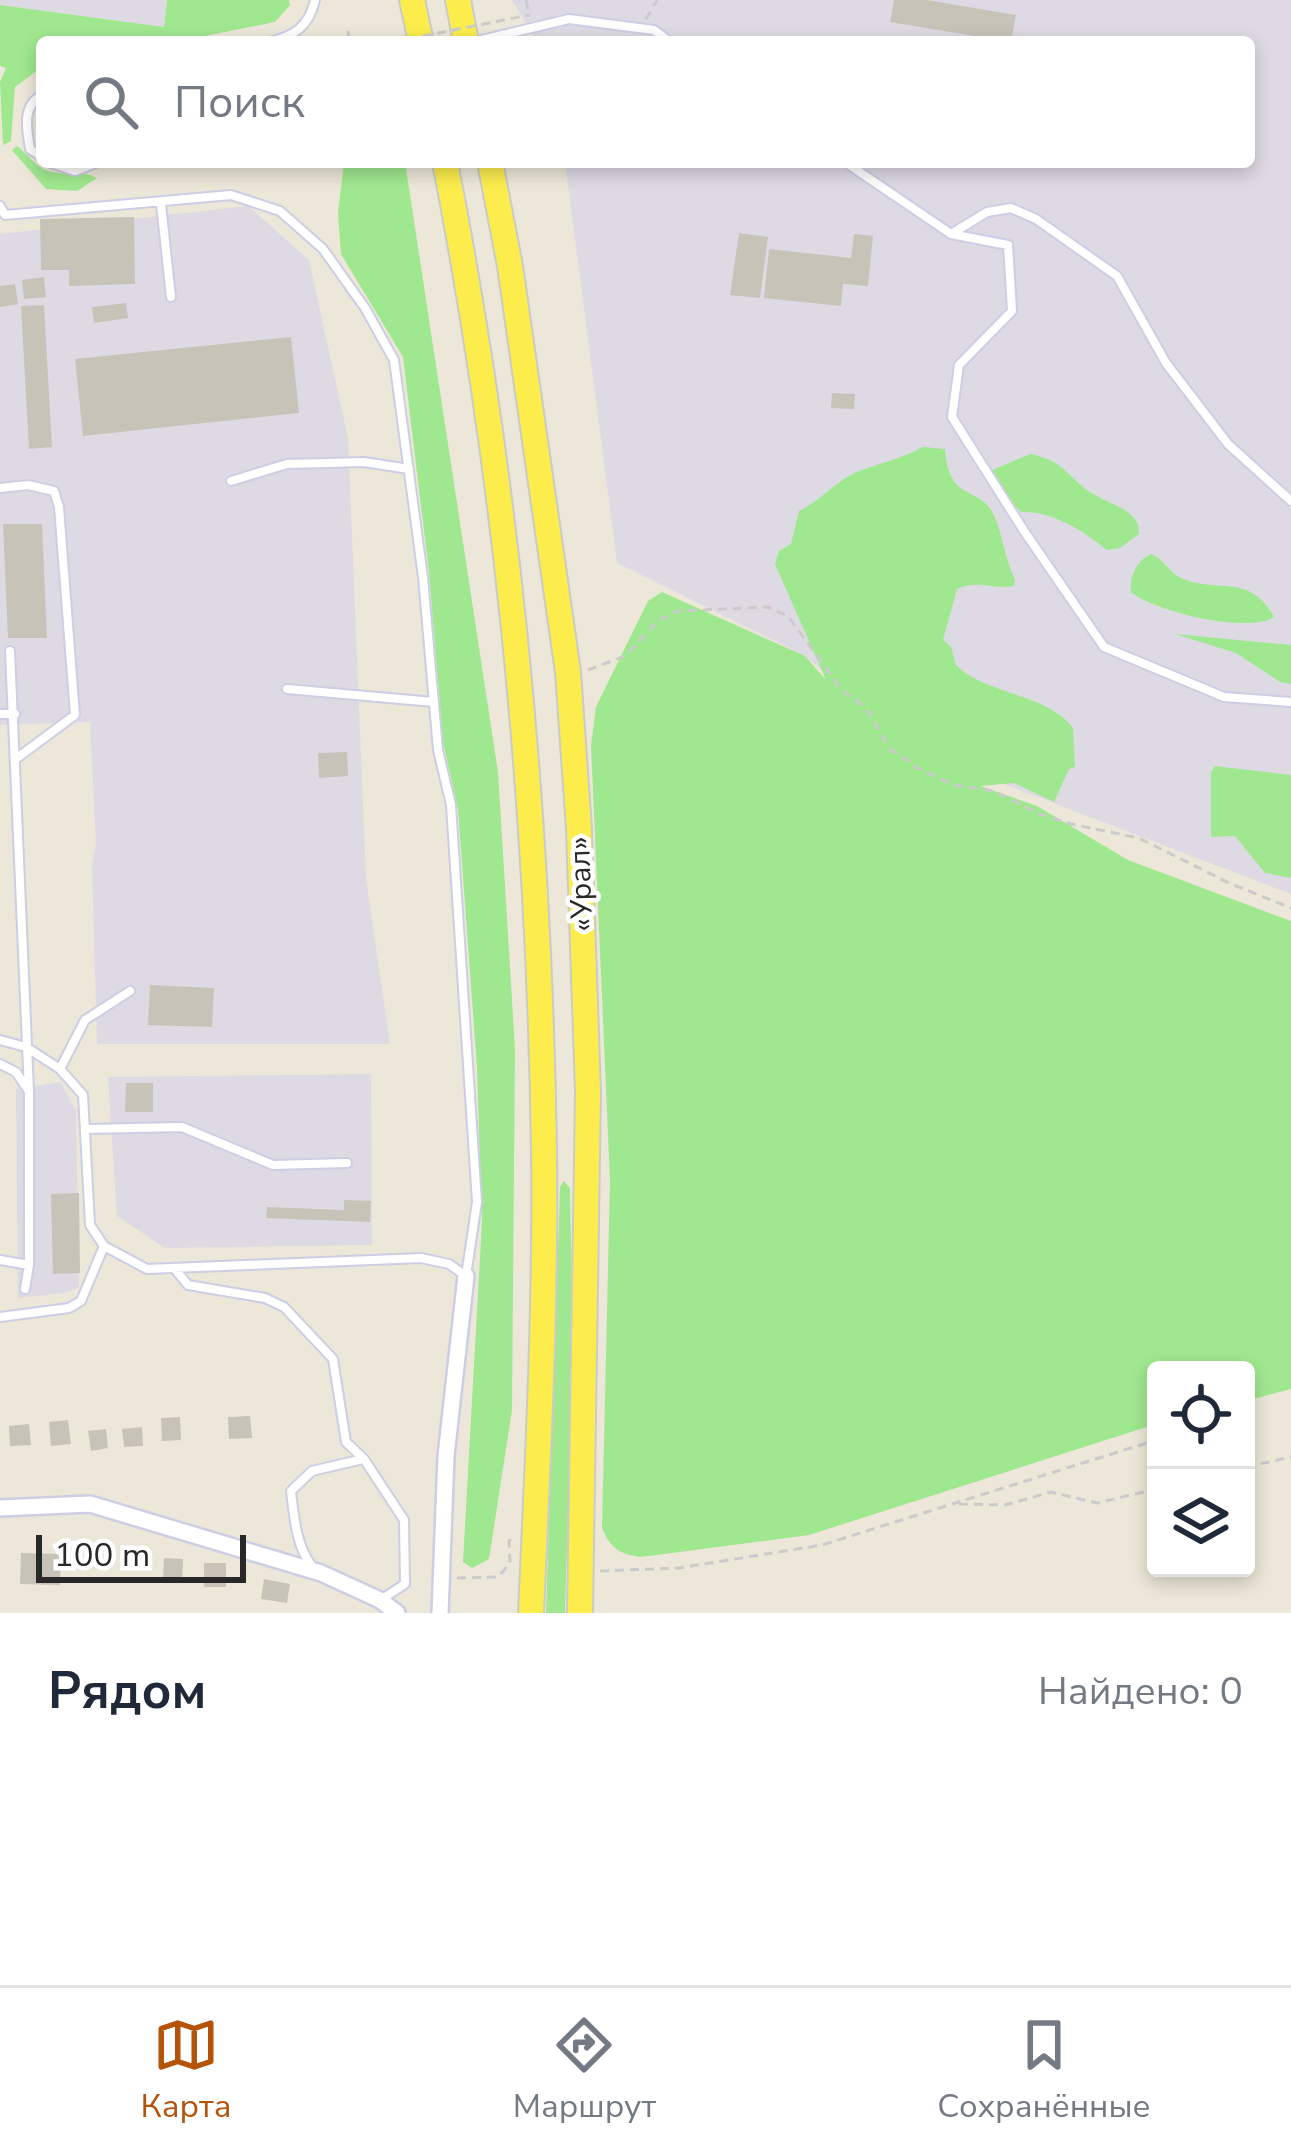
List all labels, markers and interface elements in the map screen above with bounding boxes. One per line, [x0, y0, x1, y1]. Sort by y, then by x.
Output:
search box [36, 36, 1255, 168]
icon: search [78, 69, 144, 135]
text: Поиск [174, 72, 305, 133]
street label: «Урал» [559, 836, 603, 932]
map controls [1147, 1361, 1255, 1577]
button: locate [1147, 1361, 1255, 1469]
button: layers [1147, 1469, 1255, 1577]
scale bar [36, 1529, 246, 1582]
text: 100 m [54, 1533, 150, 1578]
text: Рядом [48, 1656, 206, 1726]
text: Найдено: 0 [1038, 1665, 1243, 1718]
tab: Карта [141, 2012, 232, 2129]
tab: Маршрут [513, 2012, 656, 2129]
tab: Сохранённые [937, 2012, 1150, 2129]

